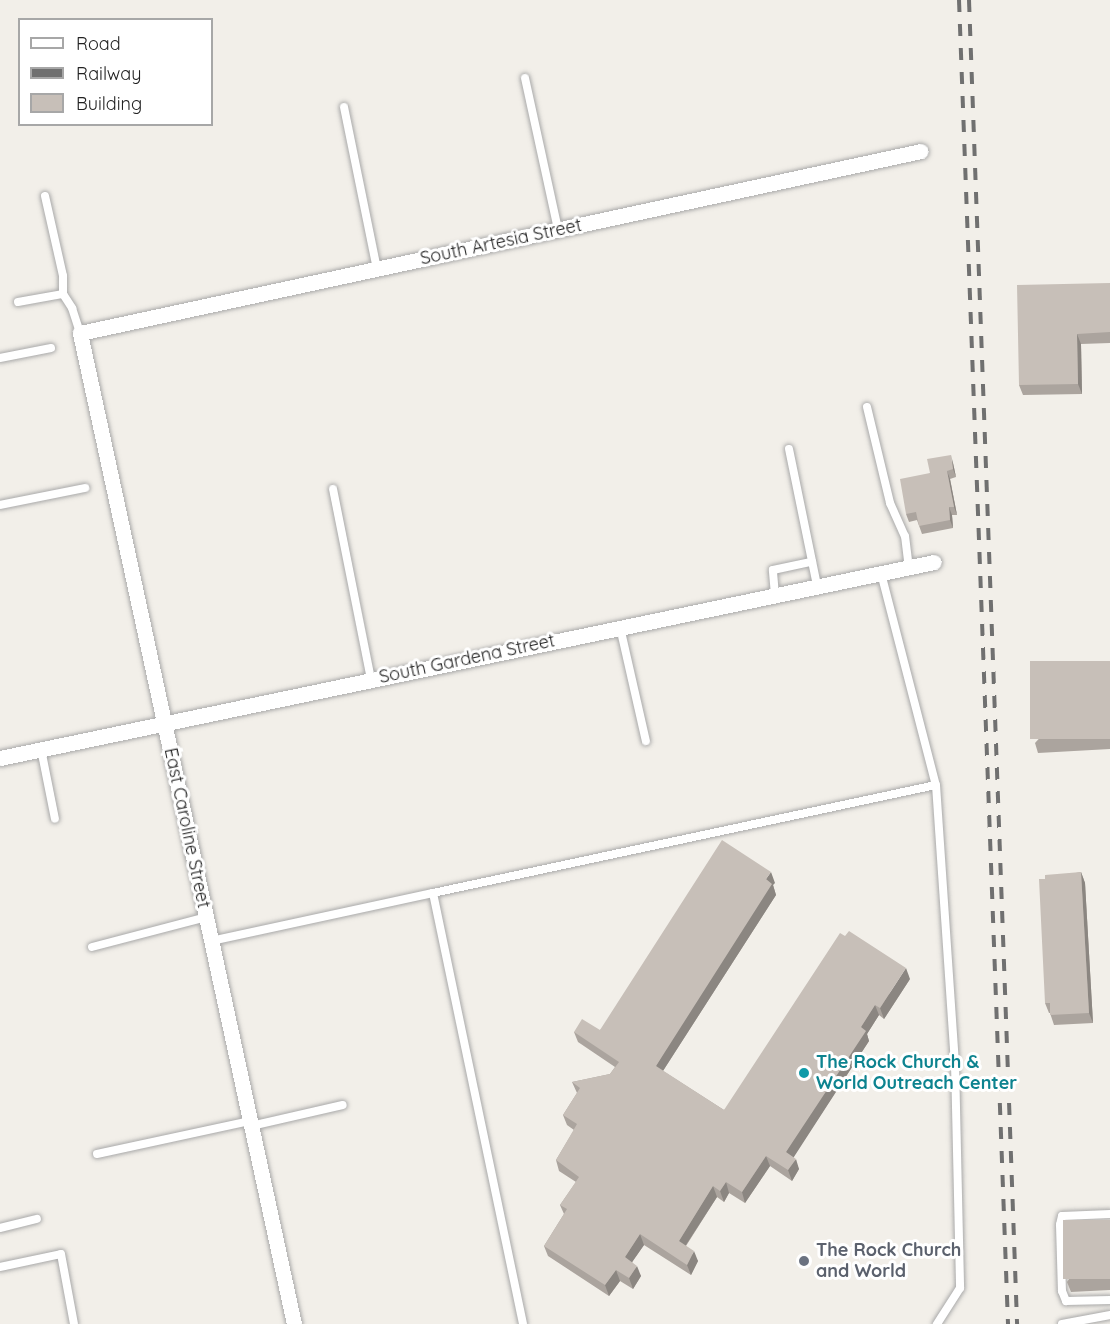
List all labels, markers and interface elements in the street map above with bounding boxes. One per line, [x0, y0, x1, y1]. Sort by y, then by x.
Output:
legend [18, 18, 213, 126]
text: Road [76, 32, 121, 55]
text: Railway [76, 62, 142, 85]
text: Building [76, 92, 142, 115]
street label: South Artesia Street [418, 214, 584, 270]
street label: South Gardena Street [377, 630, 557, 688]
street label: East Caroline Street [159, 746, 215, 910]
place label: The Rock Church & World Outreach Center [816, 1052, 1017, 1094]
marker: The Rock Church & World Outreach Center [797, 1066, 811, 1080]
place label: The Rock Church and World [816, 1240, 961, 1282]
marker: The Rock Church and World [797, 1254, 811, 1268]

